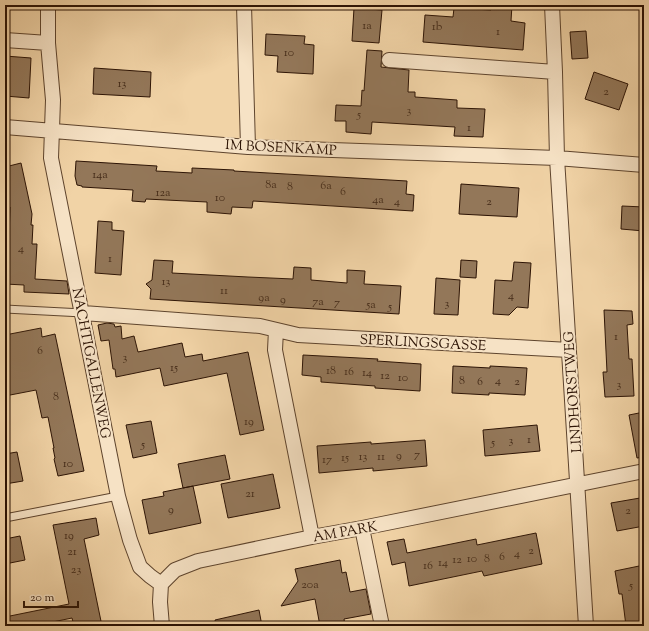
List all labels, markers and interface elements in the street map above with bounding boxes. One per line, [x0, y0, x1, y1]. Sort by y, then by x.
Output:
house number: 1a [362, 17, 372, 35]
house number: 1b [432, 18, 443, 36]
house number: 1 [496, 23, 500, 41]
house number: 10 [284, 44, 294, 62]
house number: 13 [118, 75, 127, 93]
house number: 2 [603, 83, 609, 101]
house number: 3 [407, 102, 412, 120]
house number: 5 [356, 106, 361, 124]
house number: 1 [467, 119, 471, 137]
street label: IM BOSENKAMP [225, 136, 337, 162]
house number: 14a [92, 166, 108, 184]
house number: 8a [265, 176, 277, 194]
house number: 6a [320, 177, 332, 195]
house number: 8 [287, 178, 293, 196]
house number: 6 [340, 183, 346, 201]
house number: 12a [155, 184, 171, 202]
house number: 10 [215, 189, 225, 207]
house number: 4a [372, 191, 384, 209]
house number: 4 [394, 193, 400, 211]
house number: 2 [486, 193, 492, 211]
house number: 4 [18, 240, 24, 258]
house number: 1 [108, 250, 112, 268]
house number: 13 [162, 273, 171, 291]
house number: 11 [220, 282, 228, 300]
street label: NACHTIGALLENWEG [66, 286, 115, 441]
house number: 4 [508, 287, 514, 305]
house number: 9a [258, 289, 270, 307]
house number: 9 [280, 291, 286, 309]
house number: 7a [312, 293, 324, 311]
house number: 7 [334, 294, 340, 312]
house number: 3 [445, 295, 450, 313]
house number: 5a [365, 296, 376, 314]
house number: 5 [387, 298, 392, 316]
house number: 1 [614, 328, 618, 346]
street label: LINDHORSTWEG [560, 330, 588, 453]
street label: SPERLINGSGASSE [359, 331, 487, 357]
house number: 6 [37, 342, 43, 360]
house number: 3 [123, 349, 128, 367]
house number: 15 [170, 359, 178, 377]
house number: 18 [326, 362, 336, 380]
house number: 16 [344, 363, 354, 381]
house number: 14 [362, 364, 372, 382]
house number: 12 [380, 367, 390, 385]
house number: 10 [398, 369, 408, 387]
house number: 8 [459, 372, 465, 390]
house number: 4 [495, 372, 501, 390]
house number: 6 [477, 373, 483, 391]
house number: 2 [514, 373, 520, 391]
house number: 3 [617, 376, 622, 394]
house number: 8 [53, 388, 59, 406]
house number: 19 [244, 413, 254, 431]
house number: 1 [527, 431, 531, 449]
house number: 3 [509, 432, 514, 450]
house number: 5 [490, 434, 495, 452]
house number: 5 [140, 436, 145, 454]
house number: 7 [414, 446, 420, 464]
house number: 9 [396, 447, 402, 465]
house number: 13 [359, 448, 368, 466]
house number: 11 [377, 448, 385, 466]
house number: 15 [341, 449, 349, 467]
house number: 17 [322, 451, 332, 469]
house number: 10 [63, 455, 73, 473]
house number: 21 [245, 485, 255, 503]
house number: 9 [168, 501, 174, 519]
house number: 2 [625, 502, 631, 520]
street label: AM PARK [311, 517, 379, 548]
house number: 19 [64, 527, 74, 545]
house number: 2 [528, 542, 534, 560]
house number: 21 [67, 543, 77, 561]
house number: 4 [514, 545, 520, 563]
house number: 6 [499, 548, 505, 566]
house number: 10 [467, 550, 477, 568]
house number: 8 [484, 550, 490, 568]
house number: 12 [452, 551, 462, 569]
house number: 14 [438, 554, 448, 572]
house number: 16 [423, 557, 433, 575]
house number: 23 [71, 561, 81, 579]
house number: 20a [301, 576, 319, 594]
house number: 5 [628, 577, 633, 595]
scale bar [24, 583, 78, 609]
text: 20 m [30, 589, 55, 607]

